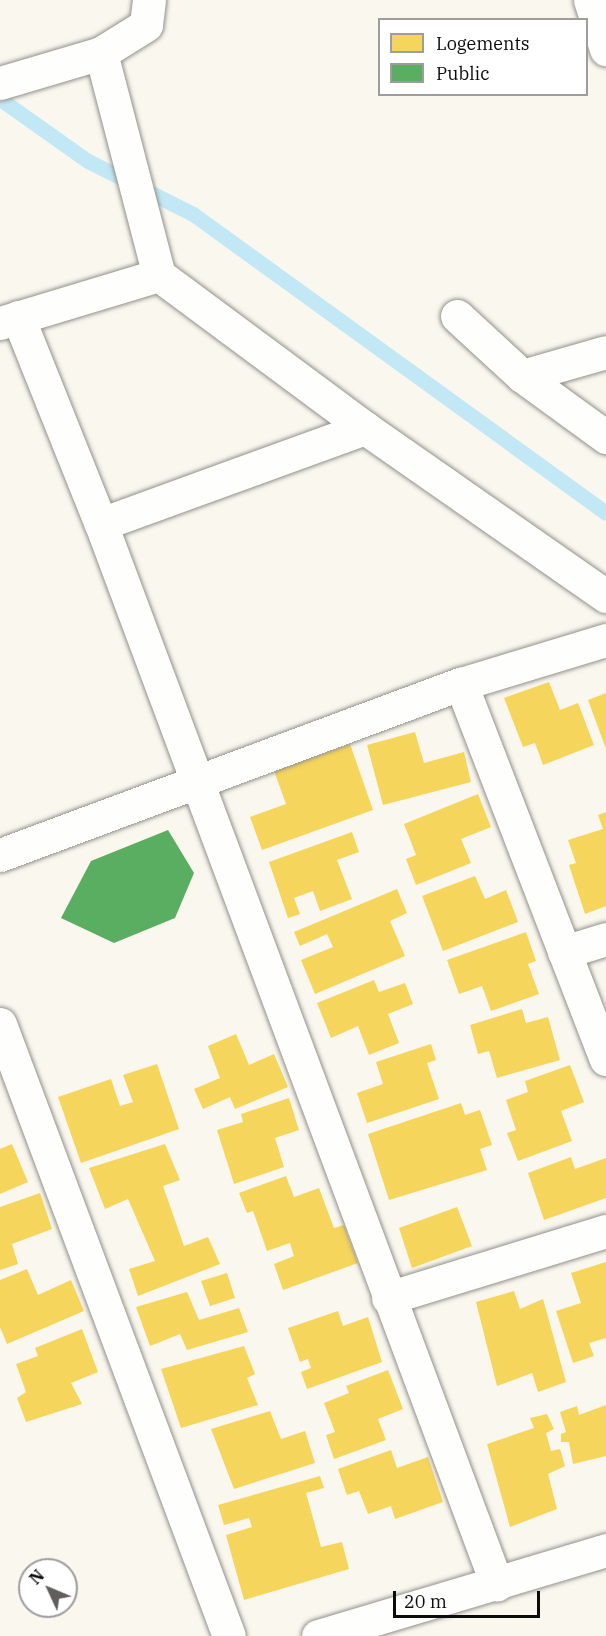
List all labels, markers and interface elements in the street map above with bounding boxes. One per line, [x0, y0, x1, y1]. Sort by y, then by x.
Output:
legend [378, 18, 588, 96]
text: Logements [436, 32, 530, 55]
text: Public [436, 62, 490, 85]
north arrow [18, 1558, 78, 1618]
text: N [25, 1565, 48, 1588]
scale bar [396, 1579, 543, 1617]
text: 20 m [404, 1590, 447, 1613]

